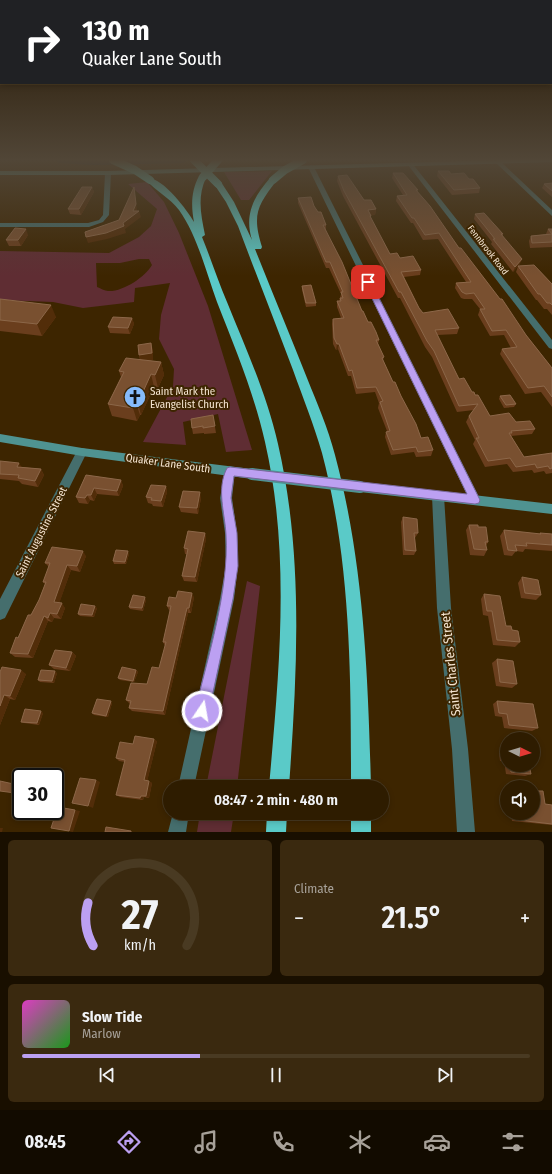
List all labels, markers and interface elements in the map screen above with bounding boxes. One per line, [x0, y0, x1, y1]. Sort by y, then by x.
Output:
text: 130 m [82, 14, 150, 47]
icon: right [16, 16, 68, 68]
text: Quaker Lane South [82, 48, 222, 70]
street label: Fennbrook Road [466, 223, 510, 277]
pin [351, 265, 385, 299]
icon: arrive [357, 271, 379, 293]
church icon: Saint Mark the Evangelist Church [122, 384, 148, 410]
place label: Saint Mark the Evangelist Church [150, 385, 229, 411]
street label: Quaker Lane South [125, 451, 211, 476]
street label: Saint Augustine Street [13, 484, 70, 580]
street label: Saint Charles Street [437, 610, 463, 717]
position arrow [181, 690, 223, 732]
north arrow [500, 732, 540, 772]
map controls [500, 732, 540, 820]
speed limit sign: 30 [12, 768, 64, 820]
button: sound [500, 780, 540, 820]
text: 08:47 · 2 min · 480 m [214, 791, 338, 809]
text: Climate [294, 881, 334, 896]
text: 27 [121, 890, 159, 940]
text: 21.5° [381, 900, 442, 936]
text: − [294, 905, 304, 932]
text: + [520, 905, 530, 932]
text: km/h [124, 937, 156, 954]
text: Slow Tide [82, 1008, 142, 1026]
text: Marlow [82, 1026, 121, 1041]
icon: previous [96, 1064, 118, 1086]
icon: pause [265, 1064, 287, 1086]
icon: next [434, 1064, 456, 1086]
icon: directions [115, 1128, 143, 1156]
icon: music [192, 1128, 220, 1156]
icon: phone [269, 1128, 297, 1156]
icon: climate [346, 1128, 374, 1156]
icon: car [423, 1128, 451, 1156]
icon: filters [499, 1128, 527, 1156]
text: 08:45 [24, 1131, 66, 1153]

